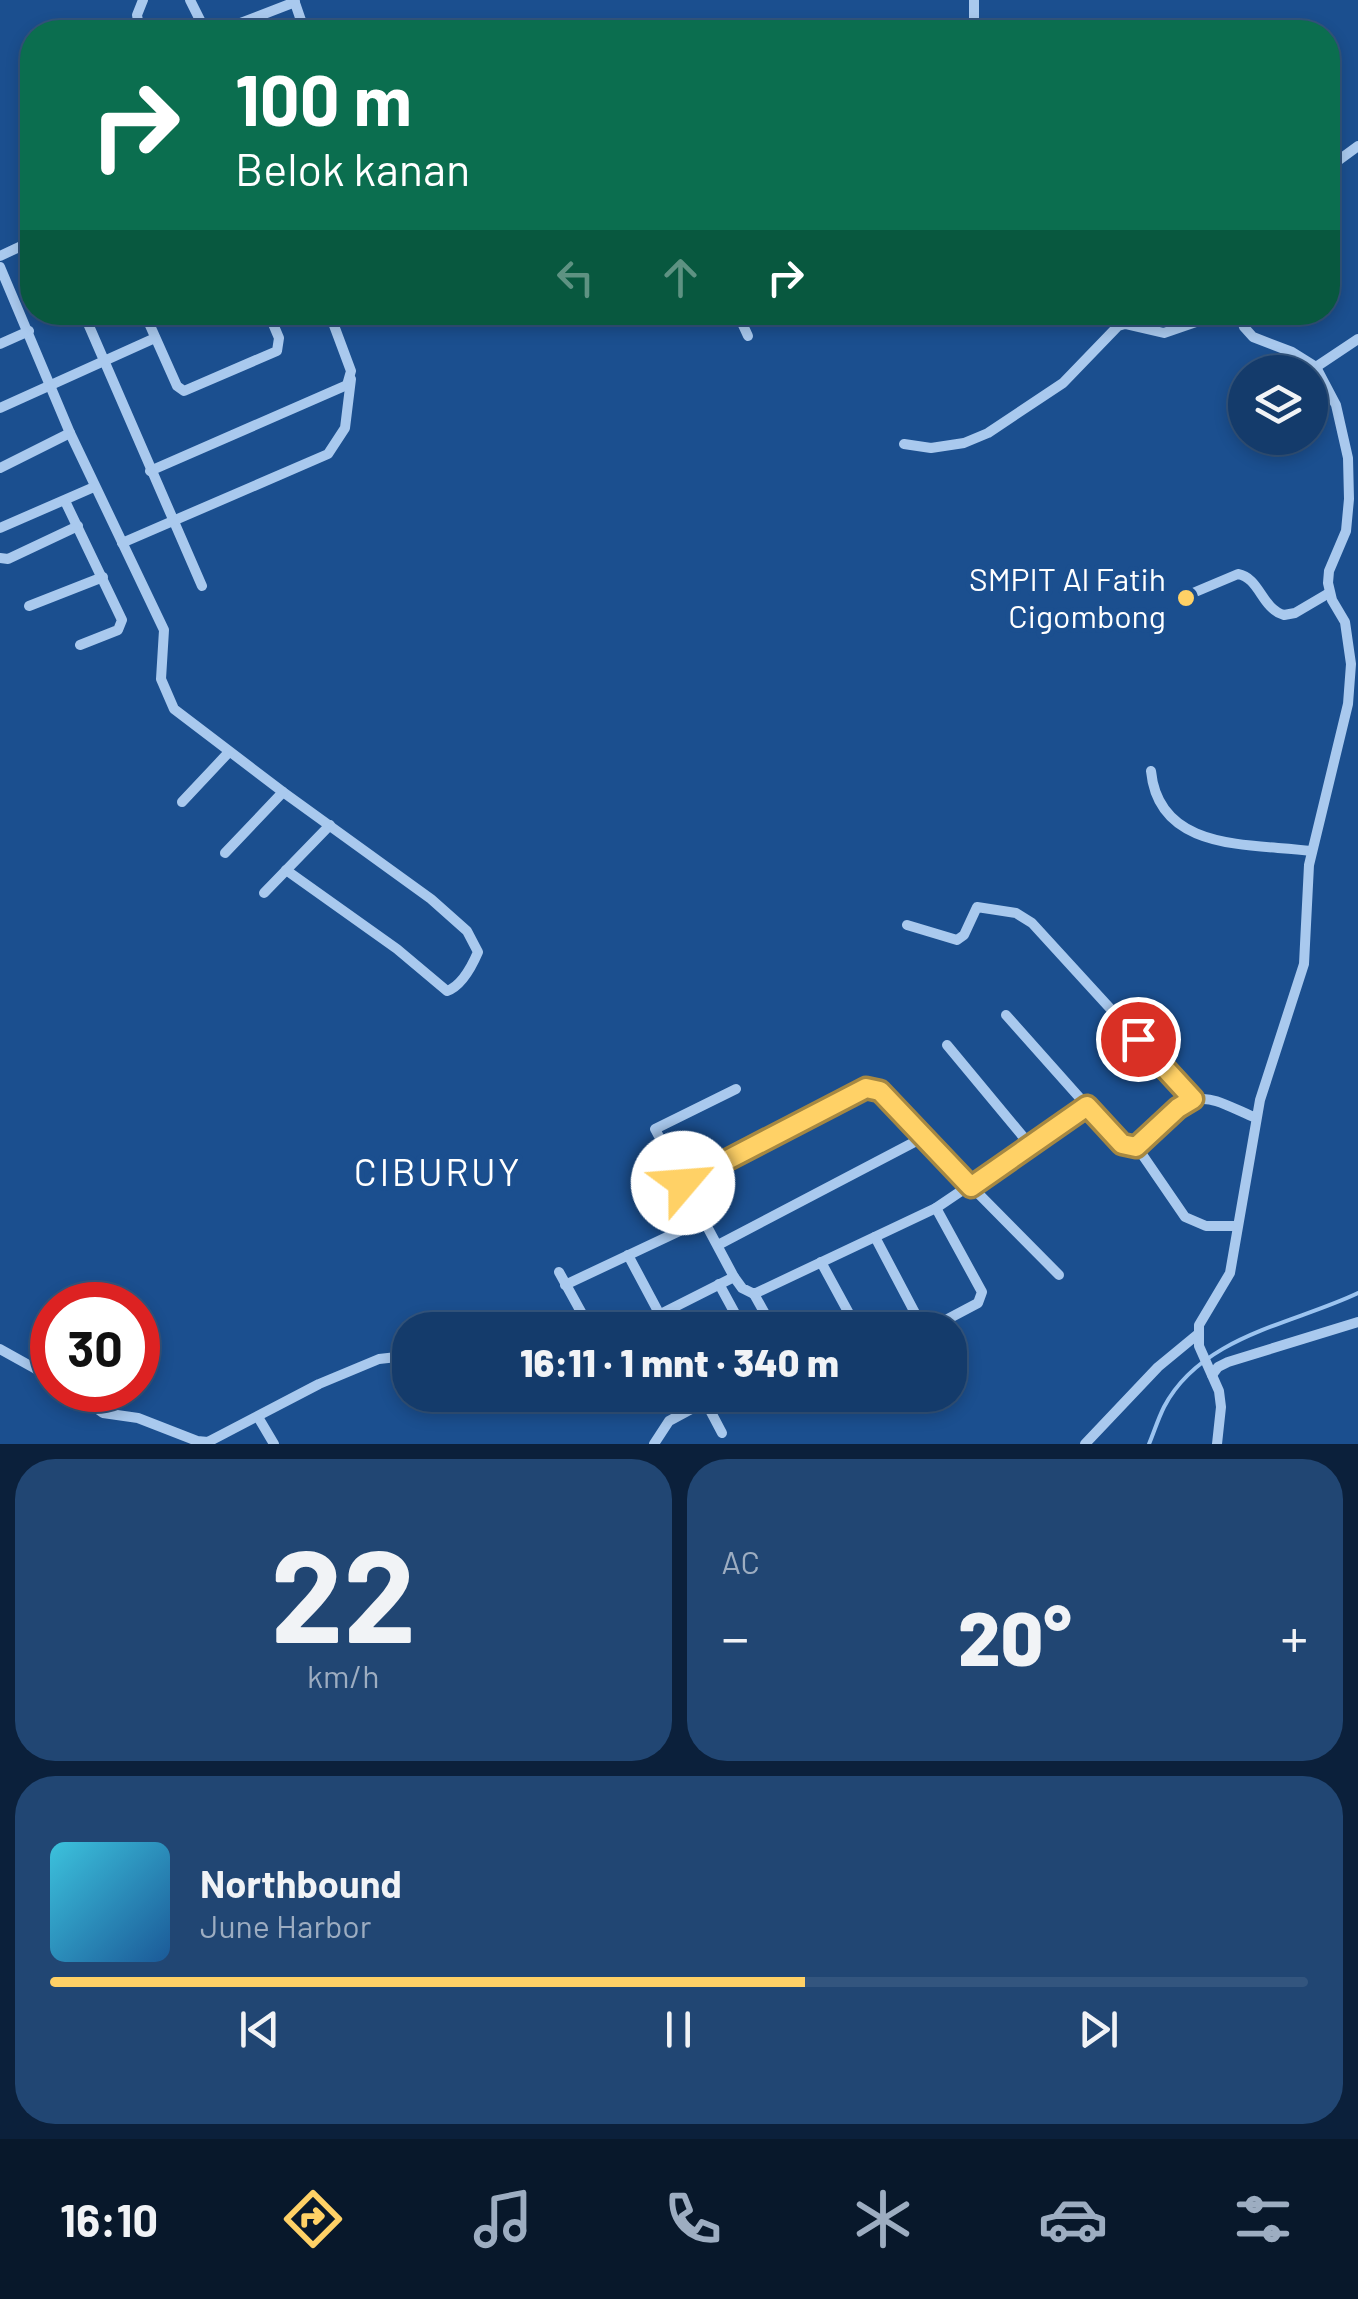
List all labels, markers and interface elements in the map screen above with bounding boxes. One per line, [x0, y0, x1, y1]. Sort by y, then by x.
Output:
text: 100 m [235, 56, 412, 140]
icon: right [70, 60, 200, 190]
text: Belok kanan [235, 141, 470, 195]
icon: left [548, 250, 603, 305]
icon: ahead [653, 250, 708, 305]
icon: right [758, 250, 813, 305]
map controls [1228, 355, 1328, 455]
button: layers [1228, 355, 1328, 455]
place label: SMPIT Al Fatih Cigombong [969, 559, 1166, 634]
marker: SMPIT Al Fatih Cigombong [1175, 587, 1197, 609]
pin [1096, 997, 1181, 1082]
icon: arrive [1111, 1012, 1166, 1067]
position arrow [631, 1131, 735, 1235]
district label: CIBURUY [354, 1148, 522, 1194]
speed limit sign: 30 [30, 1282, 160, 1412]
text: 16:11 · 1 mnt · 340 m [520, 1339, 839, 1385]
text: 22 [270, 1513, 416, 1669]
text: AC [722, 1542, 760, 1580]
text: 20° [958, 1591, 1071, 1681]
text: − [722, 1603, 749, 1669]
text: + [1280, 1603, 1308, 1669]
text: km/h [307, 1656, 379, 1694]
text: Northbound [200, 1860, 402, 1906]
text: June Harbor [200, 1906, 371, 1944]
icon: previous [232, 2002, 287, 2057]
icon: pause [651, 2002, 706, 2057]
icon: next [1071, 2002, 1126, 2057]
icon: directions [278, 2184, 348, 2254]
icon: music [468, 2184, 538, 2254]
icon: phone [658, 2184, 728, 2254]
icon: climate [848, 2184, 918, 2254]
icon: car [1038, 2184, 1108, 2254]
icon: filters [1228, 2184, 1298, 2254]
text: 16:10 [60, 2192, 158, 2246]

